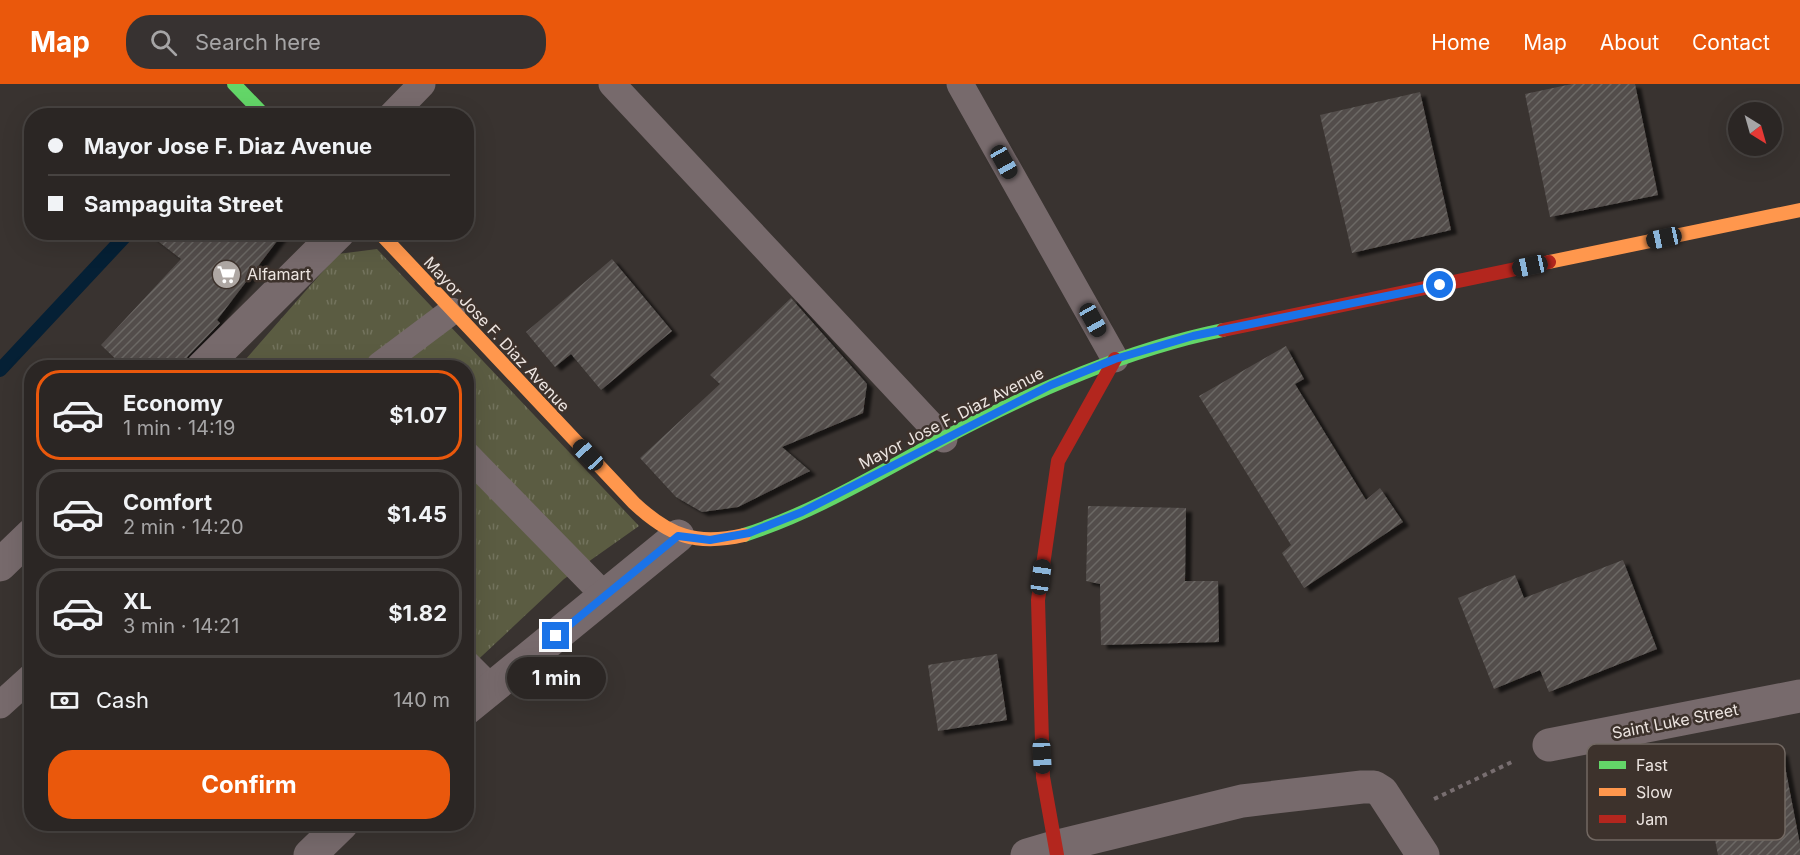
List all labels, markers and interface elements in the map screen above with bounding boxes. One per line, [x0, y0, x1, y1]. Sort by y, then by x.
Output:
search box [126, 15, 546, 69]
text: Map [30, 25, 90, 59]
icon: search [147, 26, 180, 59]
text: Search here [195, 29, 321, 55]
text: Home [1431, 30, 1490, 55]
text: Map [1523, 30, 1567, 55]
text: About [1600, 30, 1659, 55]
text: Contact [1692, 30, 1770, 55]
north arrow [1728, 102, 1782, 156]
map controls [1728, 102, 1782, 156]
text: Mayor Jose F. Diaz Avenue [84, 133, 372, 159]
car [987, 142, 1021, 182]
text: Sampaguita Street [84, 191, 283, 217]
car [1645, 225, 1683, 251]
street label: Mayor Jose F. Diaz Avenue [420, 252, 574, 416]
car [1511, 253, 1549, 279]
supermarket icon: Alfamart [210, 258, 242, 290]
place label: Alfamart [247, 264, 311, 284]
route start [1426, 271, 1453, 298]
car [1076, 300, 1110, 340]
street label: Mayor Jose F. Diaz Avenue [855, 363, 1047, 473]
icon: car [51, 388, 105, 442]
text: Economy [123, 390, 223, 416]
text: $1.07 [389, 402, 447, 428]
text: 1 min · 14:19 [123, 416, 235, 440]
car [569, 436, 607, 474]
icon: car [51, 487, 105, 541]
text: Comfort [123, 489, 212, 515]
text: $1.45 [387, 501, 447, 527]
text: 2 min · 14:20 [123, 515, 244, 539]
car [1030, 558, 1052, 596]
icon: car [51, 586, 105, 640]
text: XL [123, 588, 152, 614]
text: $1.82 [388, 600, 447, 626]
text: 3 min · 14:21 [123, 614, 239, 638]
route end [542, 622, 569, 649]
callout: 1 min [506, 657, 606, 699]
text: 1 min [532, 666, 581, 690]
icon: cash [48, 684, 81, 717]
text: Cash [96, 687, 149, 713]
text: 140 m [393, 688, 450, 712]
street label: Saint Luke Street [1610, 699, 1740, 743]
car [1032, 738, 1052, 774]
legend [1587, 744, 1785, 840]
button: Confirm [48, 750, 450, 819]
text: Fast [1636, 755, 1668, 775]
text: Slow [1636, 782, 1673, 802]
text: Jam [1636, 809, 1668, 829]

